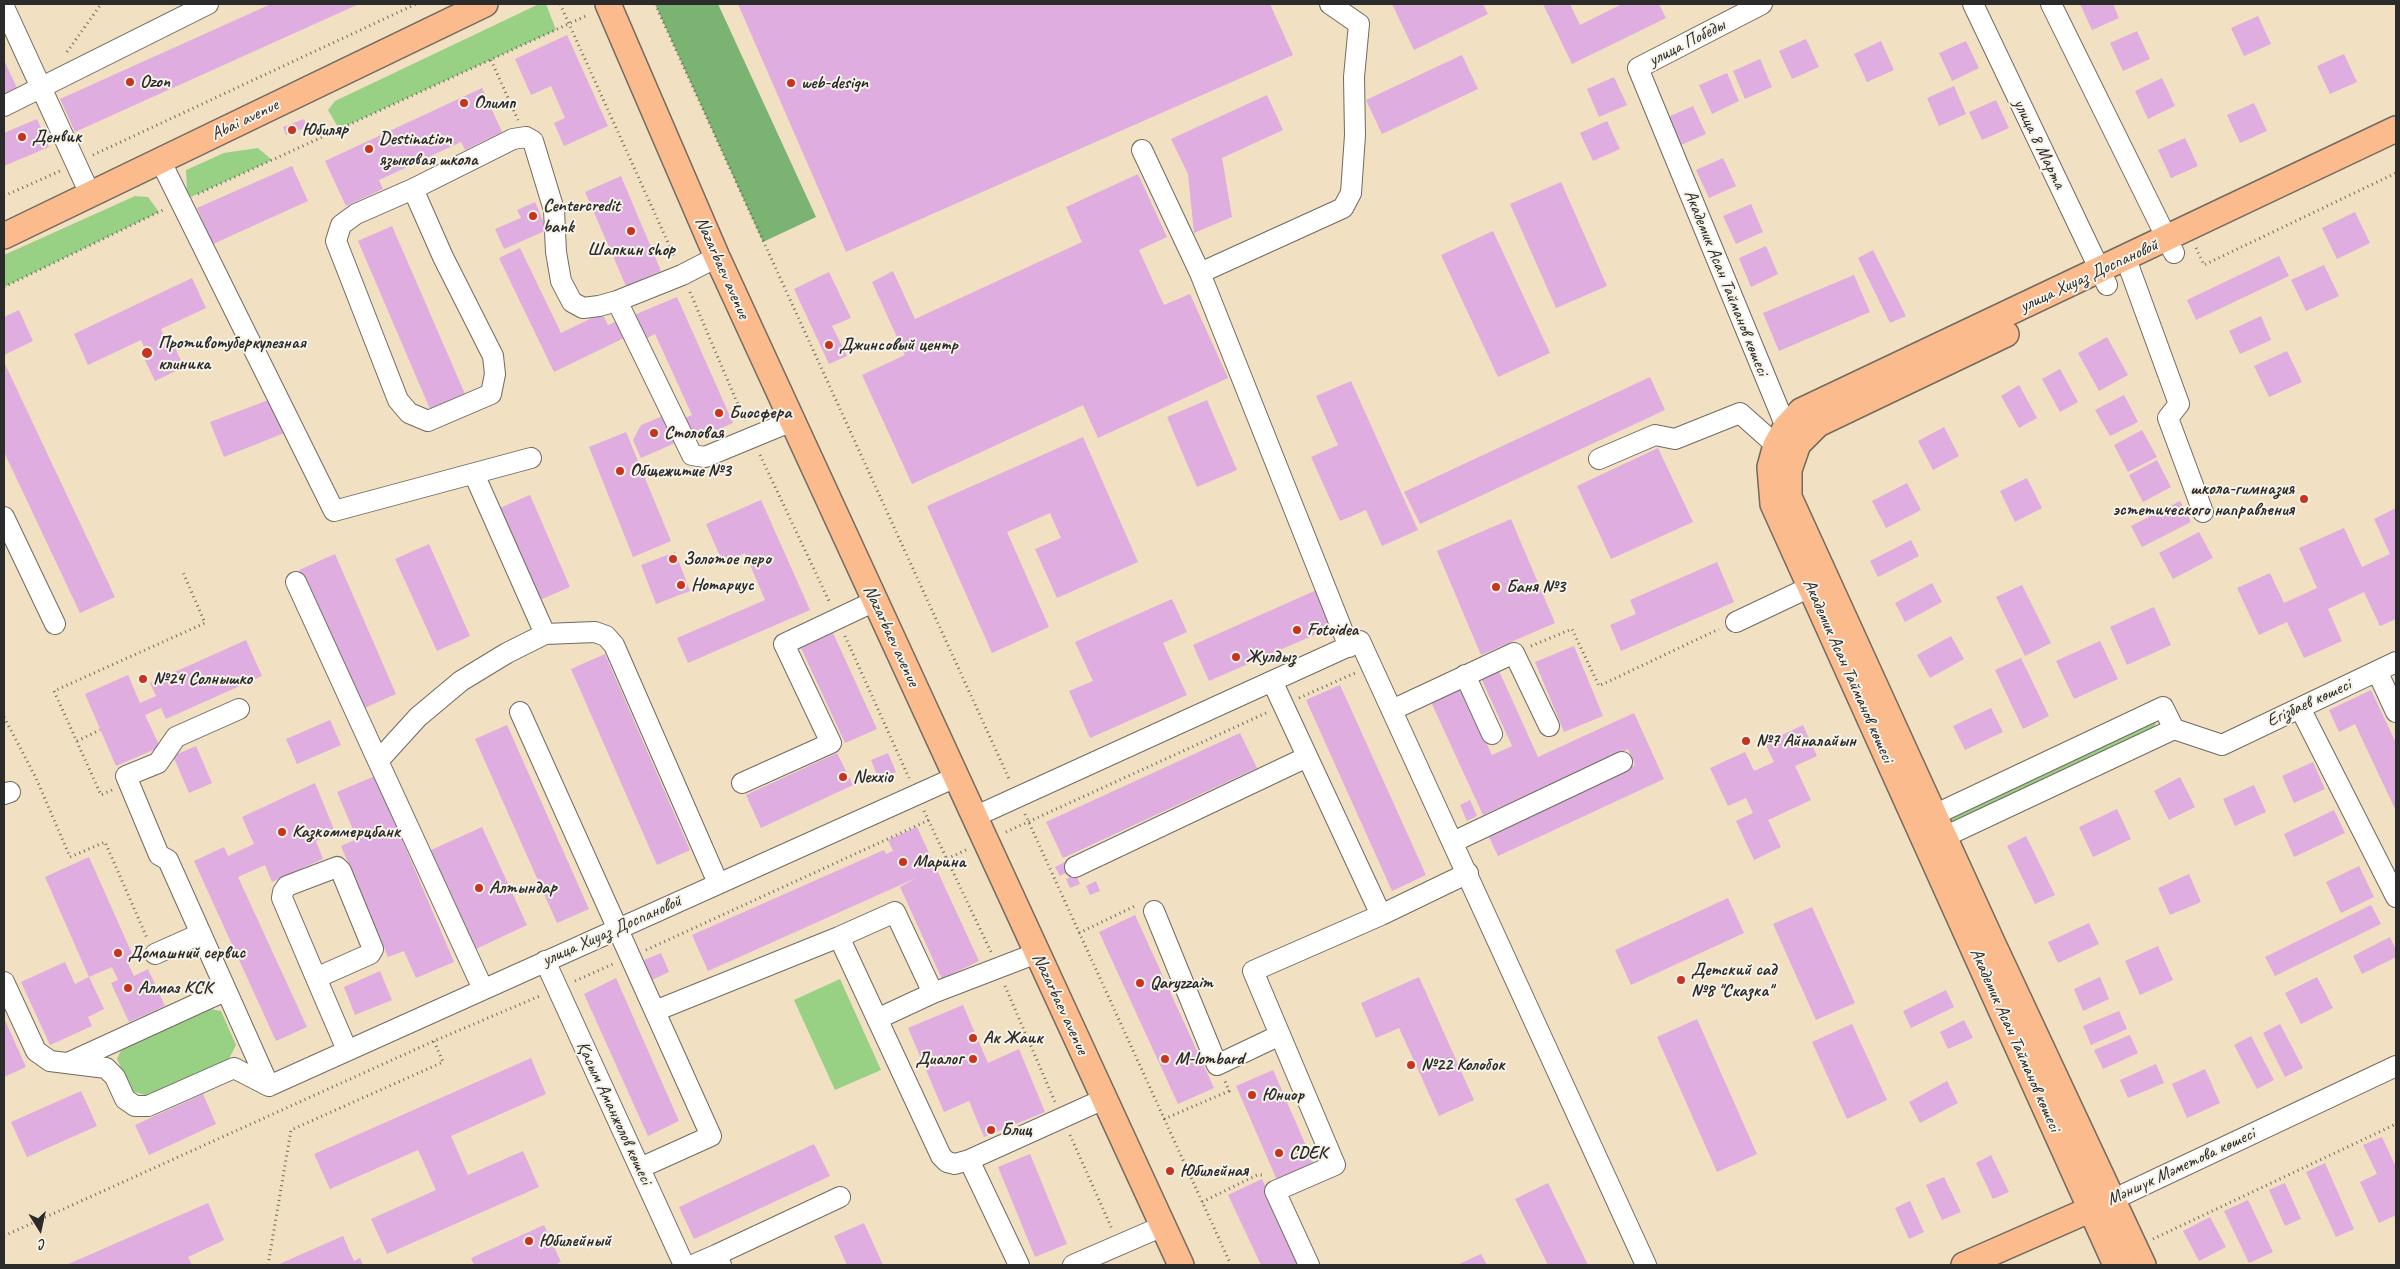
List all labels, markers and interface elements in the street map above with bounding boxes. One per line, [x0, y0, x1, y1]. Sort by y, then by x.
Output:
street label: улица Победы [1645, 15, 1729, 71]
place label: Ozon [140, 71, 170, 93]
place label: web-design [801, 72, 868, 94]
marker: Ozon [124, 76, 136, 88]
marker: web-design [785, 77, 797, 89]
place label: Олимп [474, 92, 516, 114]
street label: Abai avenue [208, 94, 282, 146]
street label: улица 8 Марта [2008, 96, 2070, 192]
marker: Олимп [458, 97, 470, 109]
place label: Юбиляр [302, 119, 348, 141]
marker: Юбиляр [286, 124, 298, 136]
place label: Денвик [32, 126, 82, 148]
place label: Destination языковая школа [379, 128, 478, 170]
marker: Денвик [16, 131, 28, 143]
marker: Destination языковая школа [363, 143, 375, 155]
street label: Академик Асан Тайманов көшесі [1679, 187, 1773, 379]
place label: Centercredit bank [543, 195, 620, 238]
marker: Centercredit bank [527, 210, 539, 222]
street label: Nazarbaev avenue [690, 214, 754, 322]
marker: Шапкин shop [625, 225, 637, 237]
street label: улица Хиуаз Доспановой [2016, 234, 2162, 318]
place label: Шапкин shop [587, 239, 675, 261]
place label: Противотуберкулезная клиника [158, 332, 306, 374]
place label: Джинсовый центр [839, 334, 958, 356]
marker: Джинсовый центр [823, 339, 835, 351]
marker: Противотуберкулезная клиника [140, 346, 154, 360]
place label: Биосфера [729, 402, 791, 424]
marker: Биосфера [713, 407, 725, 419]
place label: Столовая [664, 422, 724, 444]
marker: Столовая [648, 427, 660, 439]
place label: Общежитие №3 [630, 460, 731, 482]
marker: Общежитие №3 [614, 465, 626, 477]
place label: школа-гимназия эстетического направления [2113, 478, 2294, 520]
marker: школа-гимназия эстетического направления [2298, 493, 2310, 505]
place label: Золотое перо [683, 548, 771, 570]
marker: Золотое перо [667, 553, 679, 565]
place label: Нотариус [691, 574, 754, 596]
place label: Баня №3 [1506, 576, 1565, 598]
street label: Академик Асан Тайманов көшесі [1798, 576, 1898, 766]
marker: Нотариус [675, 579, 687, 591]
marker: Баня №3 [1490, 581, 1502, 593]
street label: Nazarbaev avenue [858, 582, 924, 690]
place label: Fotoidea [1307, 619, 1358, 641]
marker: Fotoidea [1291, 624, 1303, 636]
place label: Жулдыз [1246, 646, 1296, 668]
marker: Жулдыз [1230, 651, 1242, 663]
place label: №24 Солнышко [153, 668, 252, 690]
marker: №24 Солнышко [137, 673, 149, 685]
street label: Егізбаев көшесі [2263, 674, 2355, 732]
place label: №7 Айналайын [1756, 730, 1856, 752]
marker: №7 Айналайын [1740, 735, 1752, 747]
place label: Nexxio [853, 766, 893, 788]
marker: Nexxio [837, 771, 849, 783]
place label: Казкоммерцбанк [292, 821, 400, 843]
marker: Казкоммерцбанк [276, 826, 288, 838]
place label: Марина [913, 851, 965, 873]
marker: Марина [897, 856, 909, 868]
place label: Алтындар [489, 877, 557, 899]
marker: Алтындар [473, 882, 485, 894]
street label: улица Хиуаз Доспановой [539, 891, 685, 971]
place label: Домашний сервис [128, 942, 245, 964]
street label: Академик Асан Тайманов көшесі [1965, 945, 2065, 1135]
marker: Домашний сервис [112, 947, 124, 959]
street label: Nazarbaev avenue [1027, 950, 1093, 1058]
place label: Детский сад №8 "Сказка" [1691, 959, 1776, 1002]
place label: Qaryzzaim [1150, 972, 1213, 994]
marker: Детский сад №8 "Сказка" [1675, 974, 1687, 986]
place label: Алмаз КСК [138, 977, 212, 999]
marker: Qaryzzaim [1134, 977, 1146, 989]
marker: Алмаз КСК [122, 982, 134, 994]
place label: Ак Жаик [983, 1027, 1042, 1049]
marker: Ак Жаик [967, 1032, 979, 1044]
street label: Қасым Аманжолов көшесі [571, 1038, 657, 1188]
place label: Диалог [915, 1048, 963, 1070]
place label: M-lombard [1175, 1048, 1244, 1070]
marker: Диалог [967, 1053, 979, 1065]
marker: M-lombard [1159, 1053, 1171, 1065]
place label: №22 Колобок [1421, 1054, 1505, 1076]
marker: №22 Колобок [1405, 1059, 1417, 1071]
place label: Юниор [1262, 1084, 1304, 1106]
marker: Юниор [1246, 1089, 1258, 1101]
place label: Блиц [1001, 1119, 1032, 1141]
street label: Мәншүк Мәметова көшесі [2103, 1123, 2259, 1211]
marker: Блиц [985, 1124, 997, 1136]
place label: CDEK [1289, 1142, 1327, 1164]
marker: CDEK [1273, 1147, 1285, 1159]
place label: Юбилейная [1180, 1160, 1248, 1182]
marker: Юбилейная [1164, 1165, 1176, 1177]
north arrow [15, 1204, 65, 1254]
place label: Юбилейный [539, 1230, 611, 1252]
text: С [38, 1235, 48, 1253]
marker: Юбилейный [523, 1235, 535, 1247]

